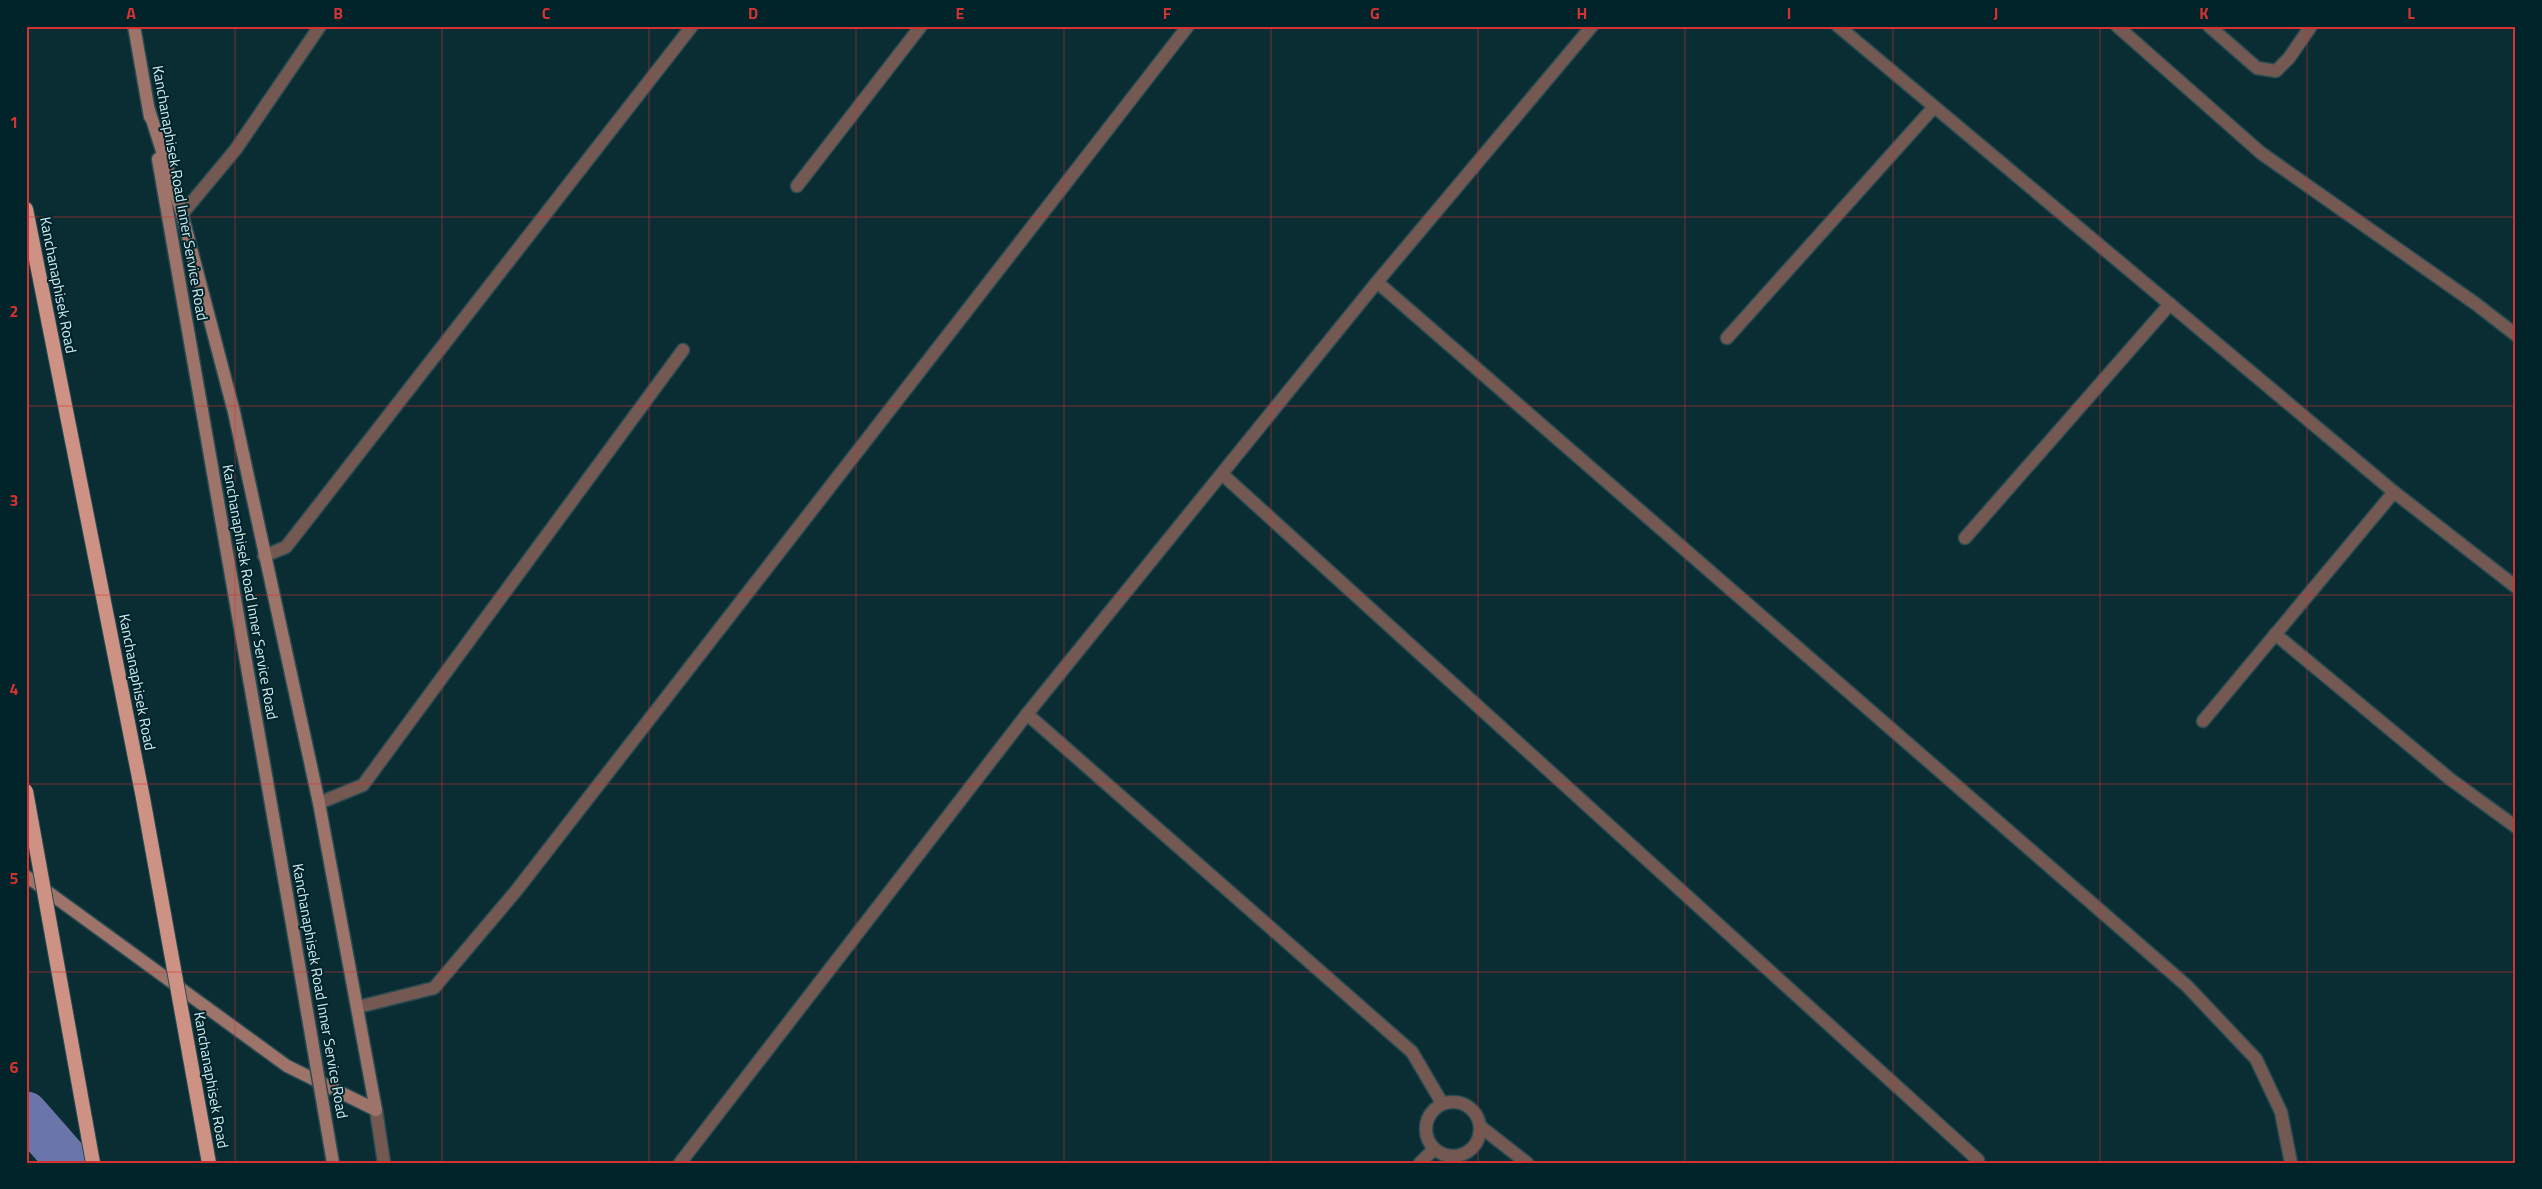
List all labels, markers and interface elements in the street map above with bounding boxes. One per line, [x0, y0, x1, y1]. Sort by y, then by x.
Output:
text: A [126, 1, 136, 25]
text: B [333, 1, 343, 25]
text: C [542, 1, 551, 25]
text: D [748, 1, 758, 25]
text: E [956, 1, 965, 25]
text: F [1163, 1, 1172, 25]
text: G [1370, 1, 1380, 25]
text: H [1577, 1, 1587, 25]
text: I [1787, 1, 1791, 25]
text: J [1994, 1, 1998, 25]
text: K [2199, 1, 2209, 25]
text: L [2407, 1, 2415, 25]
street label: Kanchanaphisek Road Inner Service Road [147, 63, 214, 322]
text: 1 [10, 110, 18, 134]
street label: Kanchanaphisek Road [34, 215, 83, 355]
text: 2 [10, 299, 18, 323]
street label: Kanchanaphisek Road Inner Service Road [217, 462, 284, 721]
text: 3 [10, 488, 18, 512]
street label: Kanchanaphisek Road [113, 612, 162, 752]
text: 4 [10, 677, 19, 701]
street label: Kanchanaphisek Road Inner Service Road [287, 861, 354, 1120]
text: 5 [10, 866, 19, 890]
street label: Kanchanaphisek Road [188, 1010, 235, 1150]
text: 6 [10, 1055, 19, 1079]

